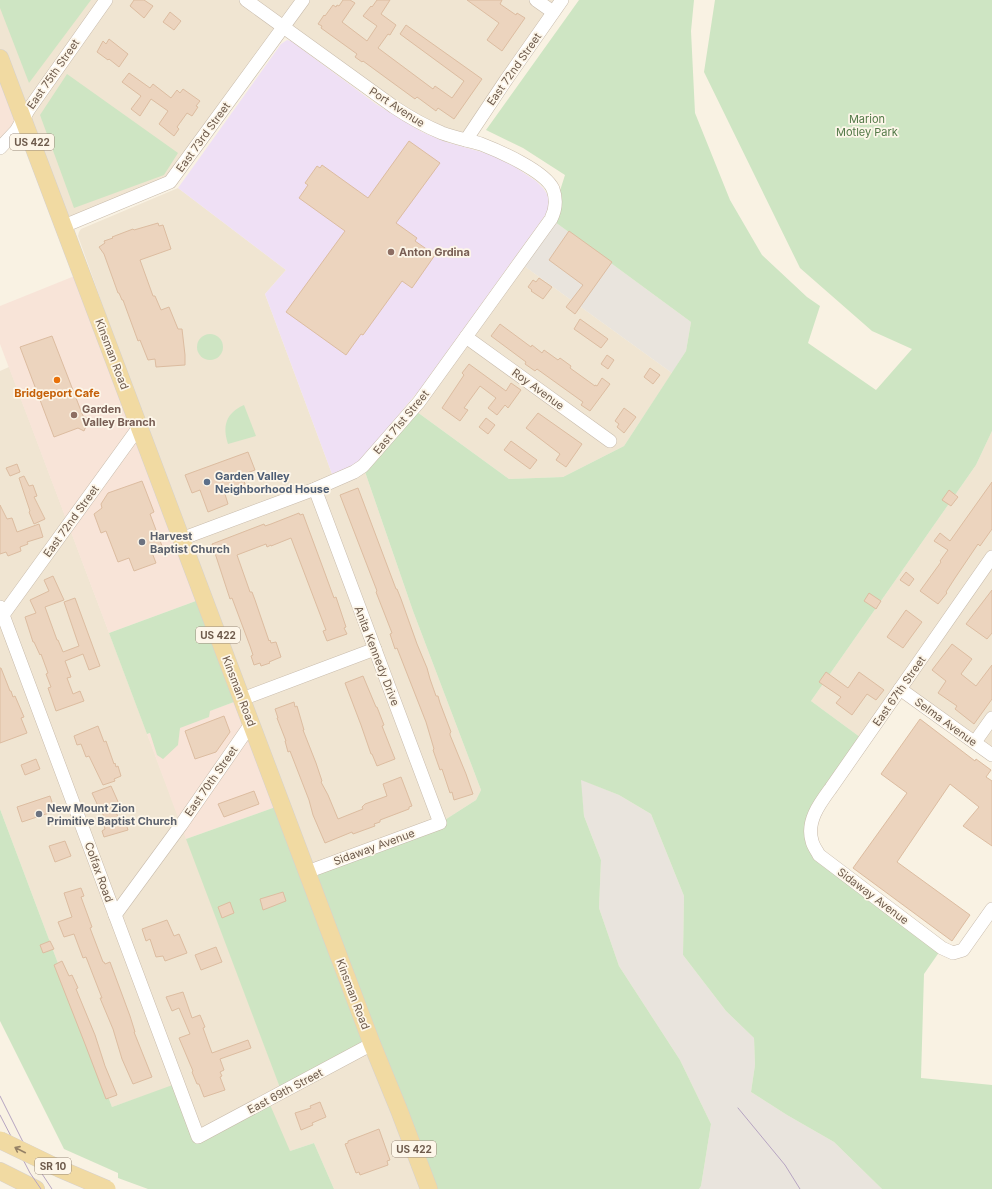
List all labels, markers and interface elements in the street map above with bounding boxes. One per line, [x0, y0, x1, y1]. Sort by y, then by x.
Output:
street label: East 72nd Street [484, 30, 545, 108]
street label: East 75th Street [24, 36, 83, 112]
street label: Port Avenue [367, 84, 427, 130]
street label: East 73rd Street [173, 99, 233, 175]
park label: Marion Motley Park [836, 112, 898, 139]
road number: US 422 [10, 134, 54, 150]
place label: Anton Grdina [399, 245, 470, 259]
marker: Anton Grdina [386, 247, 396, 257]
street label: Kinsman Road [92, 317, 132, 391]
street label: Roy Avenue [509, 365, 567, 413]
marker: Bridgeport Cafe [52, 375, 62, 385]
place label: Bridgeport Cafe [14, 386, 100, 400]
street label: East 71st Street [370, 387, 432, 457]
place label: Garden Valley Branch [82, 402, 156, 429]
marker: Garden Valley Branch [69, 410, 79, 420]
place label: Garden Valley Neighborhood House [215, 469, 330, 496]
marker: Garden Valley Neighborhood House [202, 477, 212, 487]
street label: East 72nd Street [40, 482, 102, 560]
place label: Harvest Baptist Church [150, 529, 230, 556]
marker: Harvest Baptist Church [137, 537, 147, 547]
street label: Anita Kennedy Drive [352, 604, 402, 708]
road number: US 422 [196, 627, 240, 643]
street label: East 67th Street [870, 653, 929, 729]
street label: Kinsman Road [219, 654, 259, 728]
street label: Selma Avenue [912, 695, 980, 749]
street label: East 70th Street [182, 743, 241, 819]
place label: New Mount Zion Primitive Baptist Church [47, 801, 177, 828]
marker: New Mount Zion Primitive Baptist Church [34, 809, 44, 819]
street label: Sidaway Avenue [331, 826, 417, 868]
street label: Colfax Road [82, 840, 116, 904]
street label: Sidaway Avenue [835, 865, 911, 927]
street label: Kinsman Road [333, 957, 373, 1031]
street label: East 69th Street [245, 1065, 325, 1117]
road number: US 422 [392, 1141, 436, 1157]
one-way arrow [15, 1146, 27, 1153]
road number: SR 10 [35, 1158, 71, 1174]

